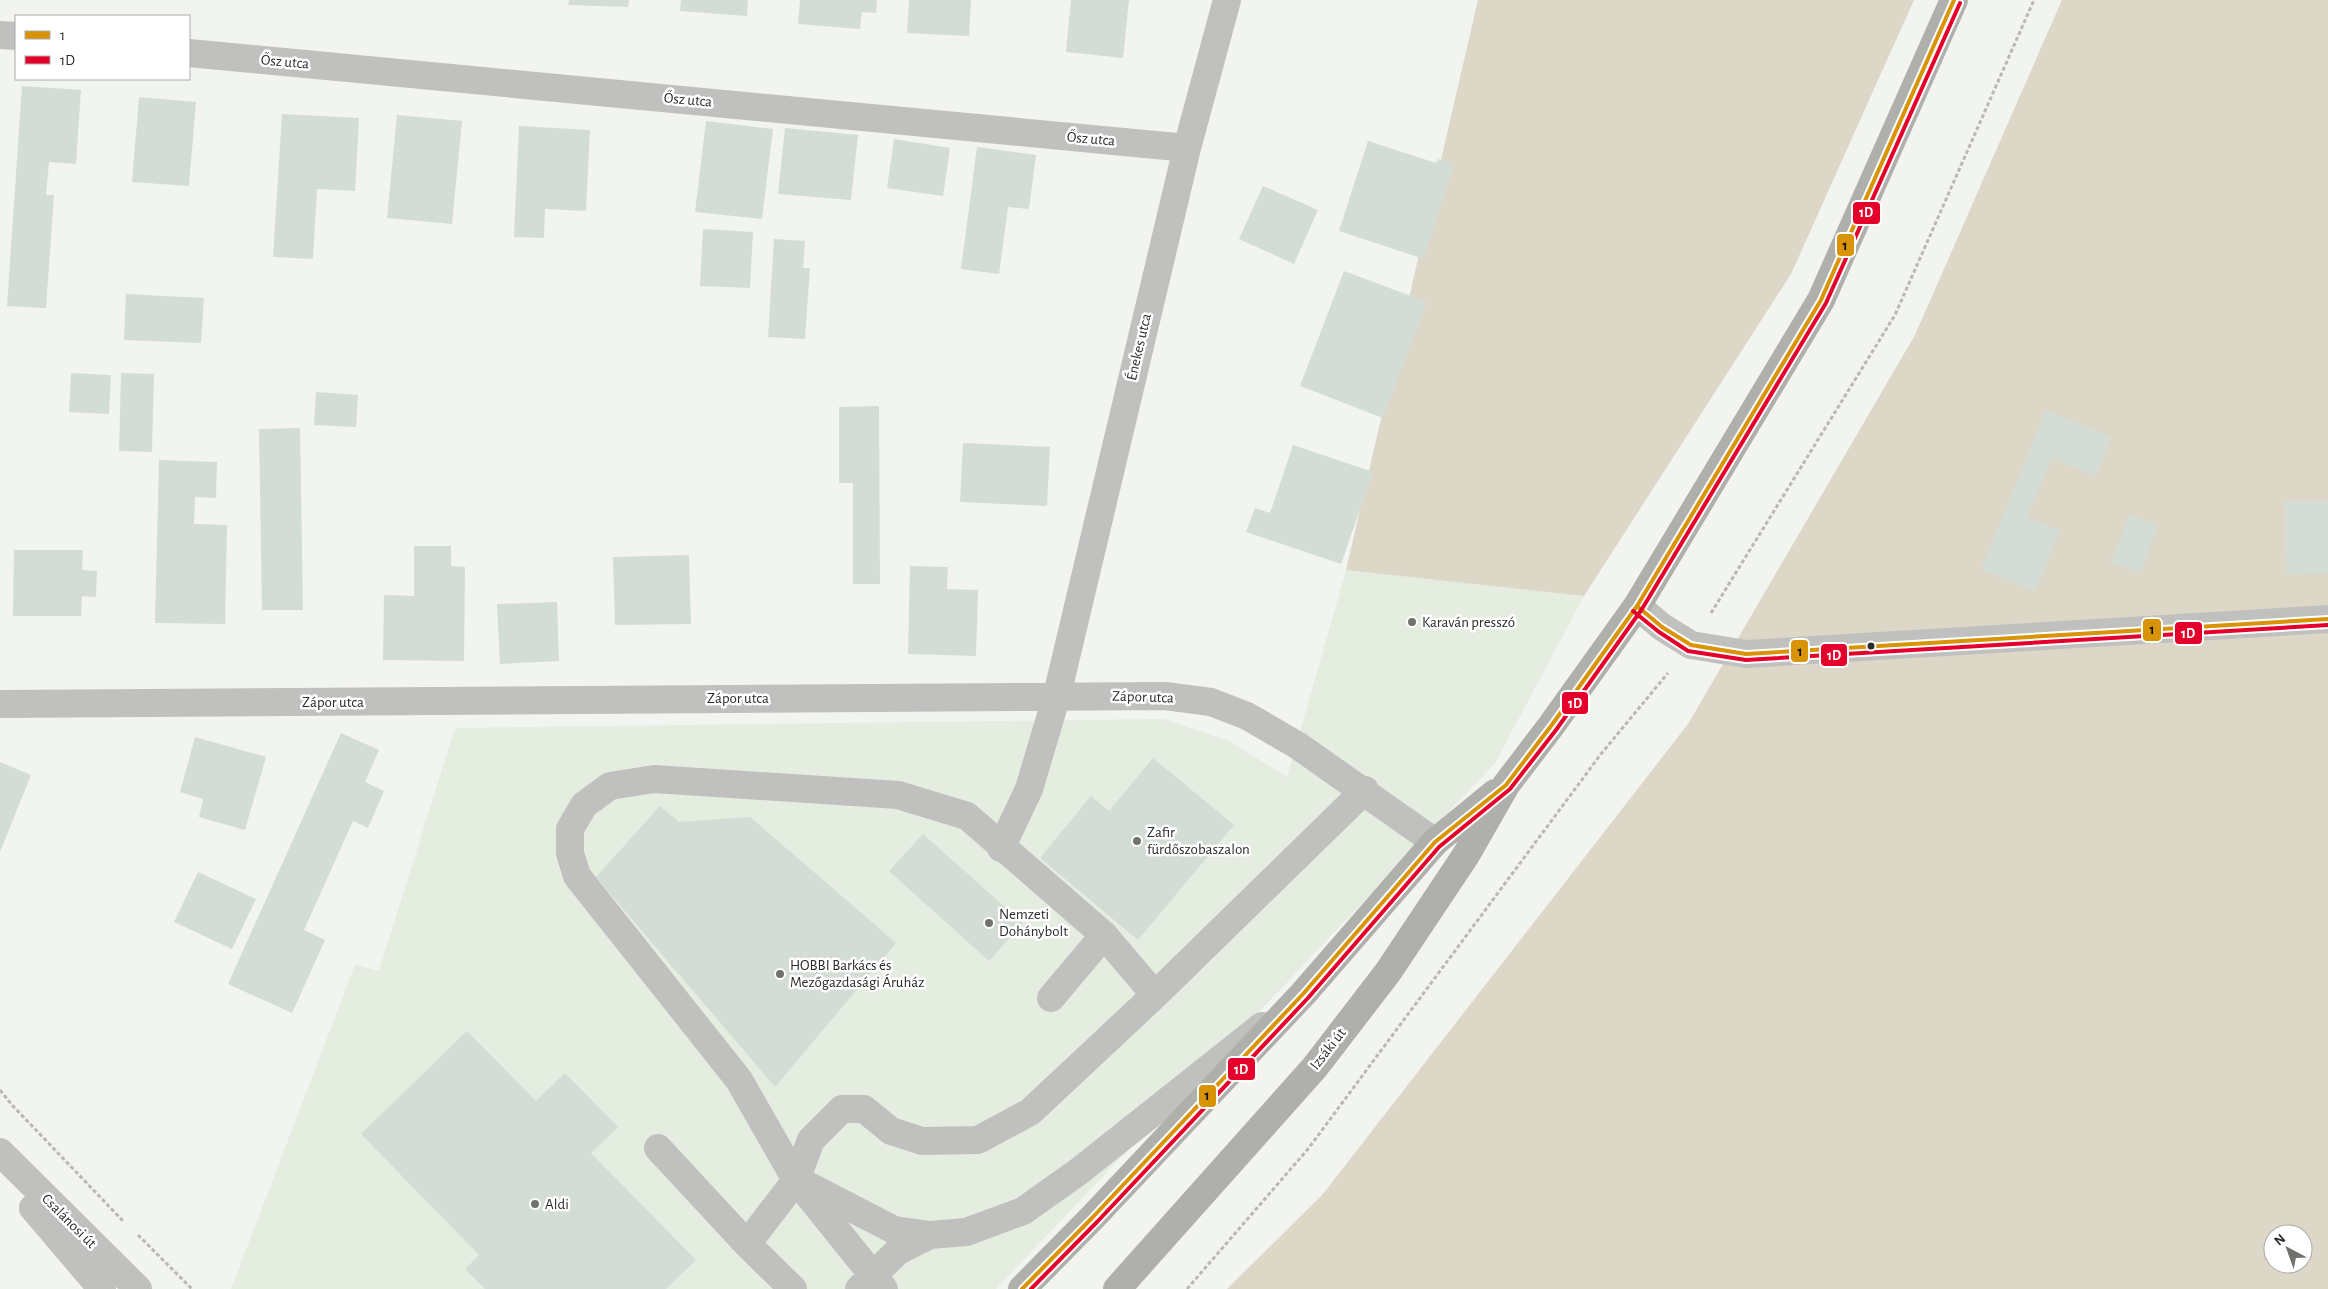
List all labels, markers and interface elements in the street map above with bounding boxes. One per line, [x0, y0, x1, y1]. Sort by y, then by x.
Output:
legend [15, 15, 190, 80]
text: 1 [60, 28, 65, 43]
street label: Ősz utca [260, 51, 310, 72]
text: 1D [60, 53, 75, 68]
street label: Ősz utca [663, 89, 713, 110]
street label: Ősz utca [1066, 128, 1116, 149]
line badge: 1D [1852, 201, 1881, 225]
text: 1D [1859, 206, 1873, 220]
line badge: 1 [1836, 233, 1855, 257]
text: 1 [1842, 239, 1848, 253]
street label: Énekes utca [1122, 312, 1154, 382]
place label: Karaván presszó [1422, 615, 1515, 630]
marker: Karaván presszó [1406, 616, 1418, 628]
line badge: 1 [2142, 618, 2162, 642]
line badge: 1D [2174, 621, 2203, 645]
text: 1 [2149, 623, 2155, 637]
text: 1D [2181, 627, 2195, 641]
line badge: 1 [1790, 639, 1809, 663]
unlabelled marker [1866, 641, 1876, 651]
line badge: 1D [1820, 643, 1848, 667]
text: 1 [1797, 645, 1803, 659]
text: 1D [1827, 649, 1841, 663]
street label: Zápor utca [1112, 688, 1174, 706]
street label: Zápor utca [707, 691, 769, 706]
line badge: 1D [1561, 691, 1589, 715]
street label: Zápor utca [302, 695, 364, 710]
text: 1D [1568, 697, 1582, 711]
place label: Zafir fürdőszobaszalon [1147, 825, 1250, 857]
marker: Zafir fürdőszobaszalon [1131, 835, 1143, 847]
place label: Nemzeti Dohánybolt [999, 907, 1068, 939]
marker: Nemzeti Dohánybolt [983, 917, 995, 929]
place label: HOBBI Barkács és Mezőgazdasági Áruház [790, 958, 924, 990]
marker: HOBBI Barkács és Mezőgazdasági Áruház [774, 968, 786, 980]
street label: Izsáki út [1307, 1025, 1349, 1073]
line badge: 1D [1227, 1057, 1256, 1081]
text: 1D [1234, 1063, 1248, 1077]
line badge: 1 [1198, 1084, 1217, 1108]
text: 1 [1204, 1089, 1210, 1103]
street label: Csalánosi út [39, 1191, 99, 1251]
place label: Aldi [545, 1197, 569, 1212]
marker: Aldi [529, 1198, 541, 1210]
north arrow [2263, 1224, 2313, 1274]
text: N [2272, 1231, 2288, 1248]

